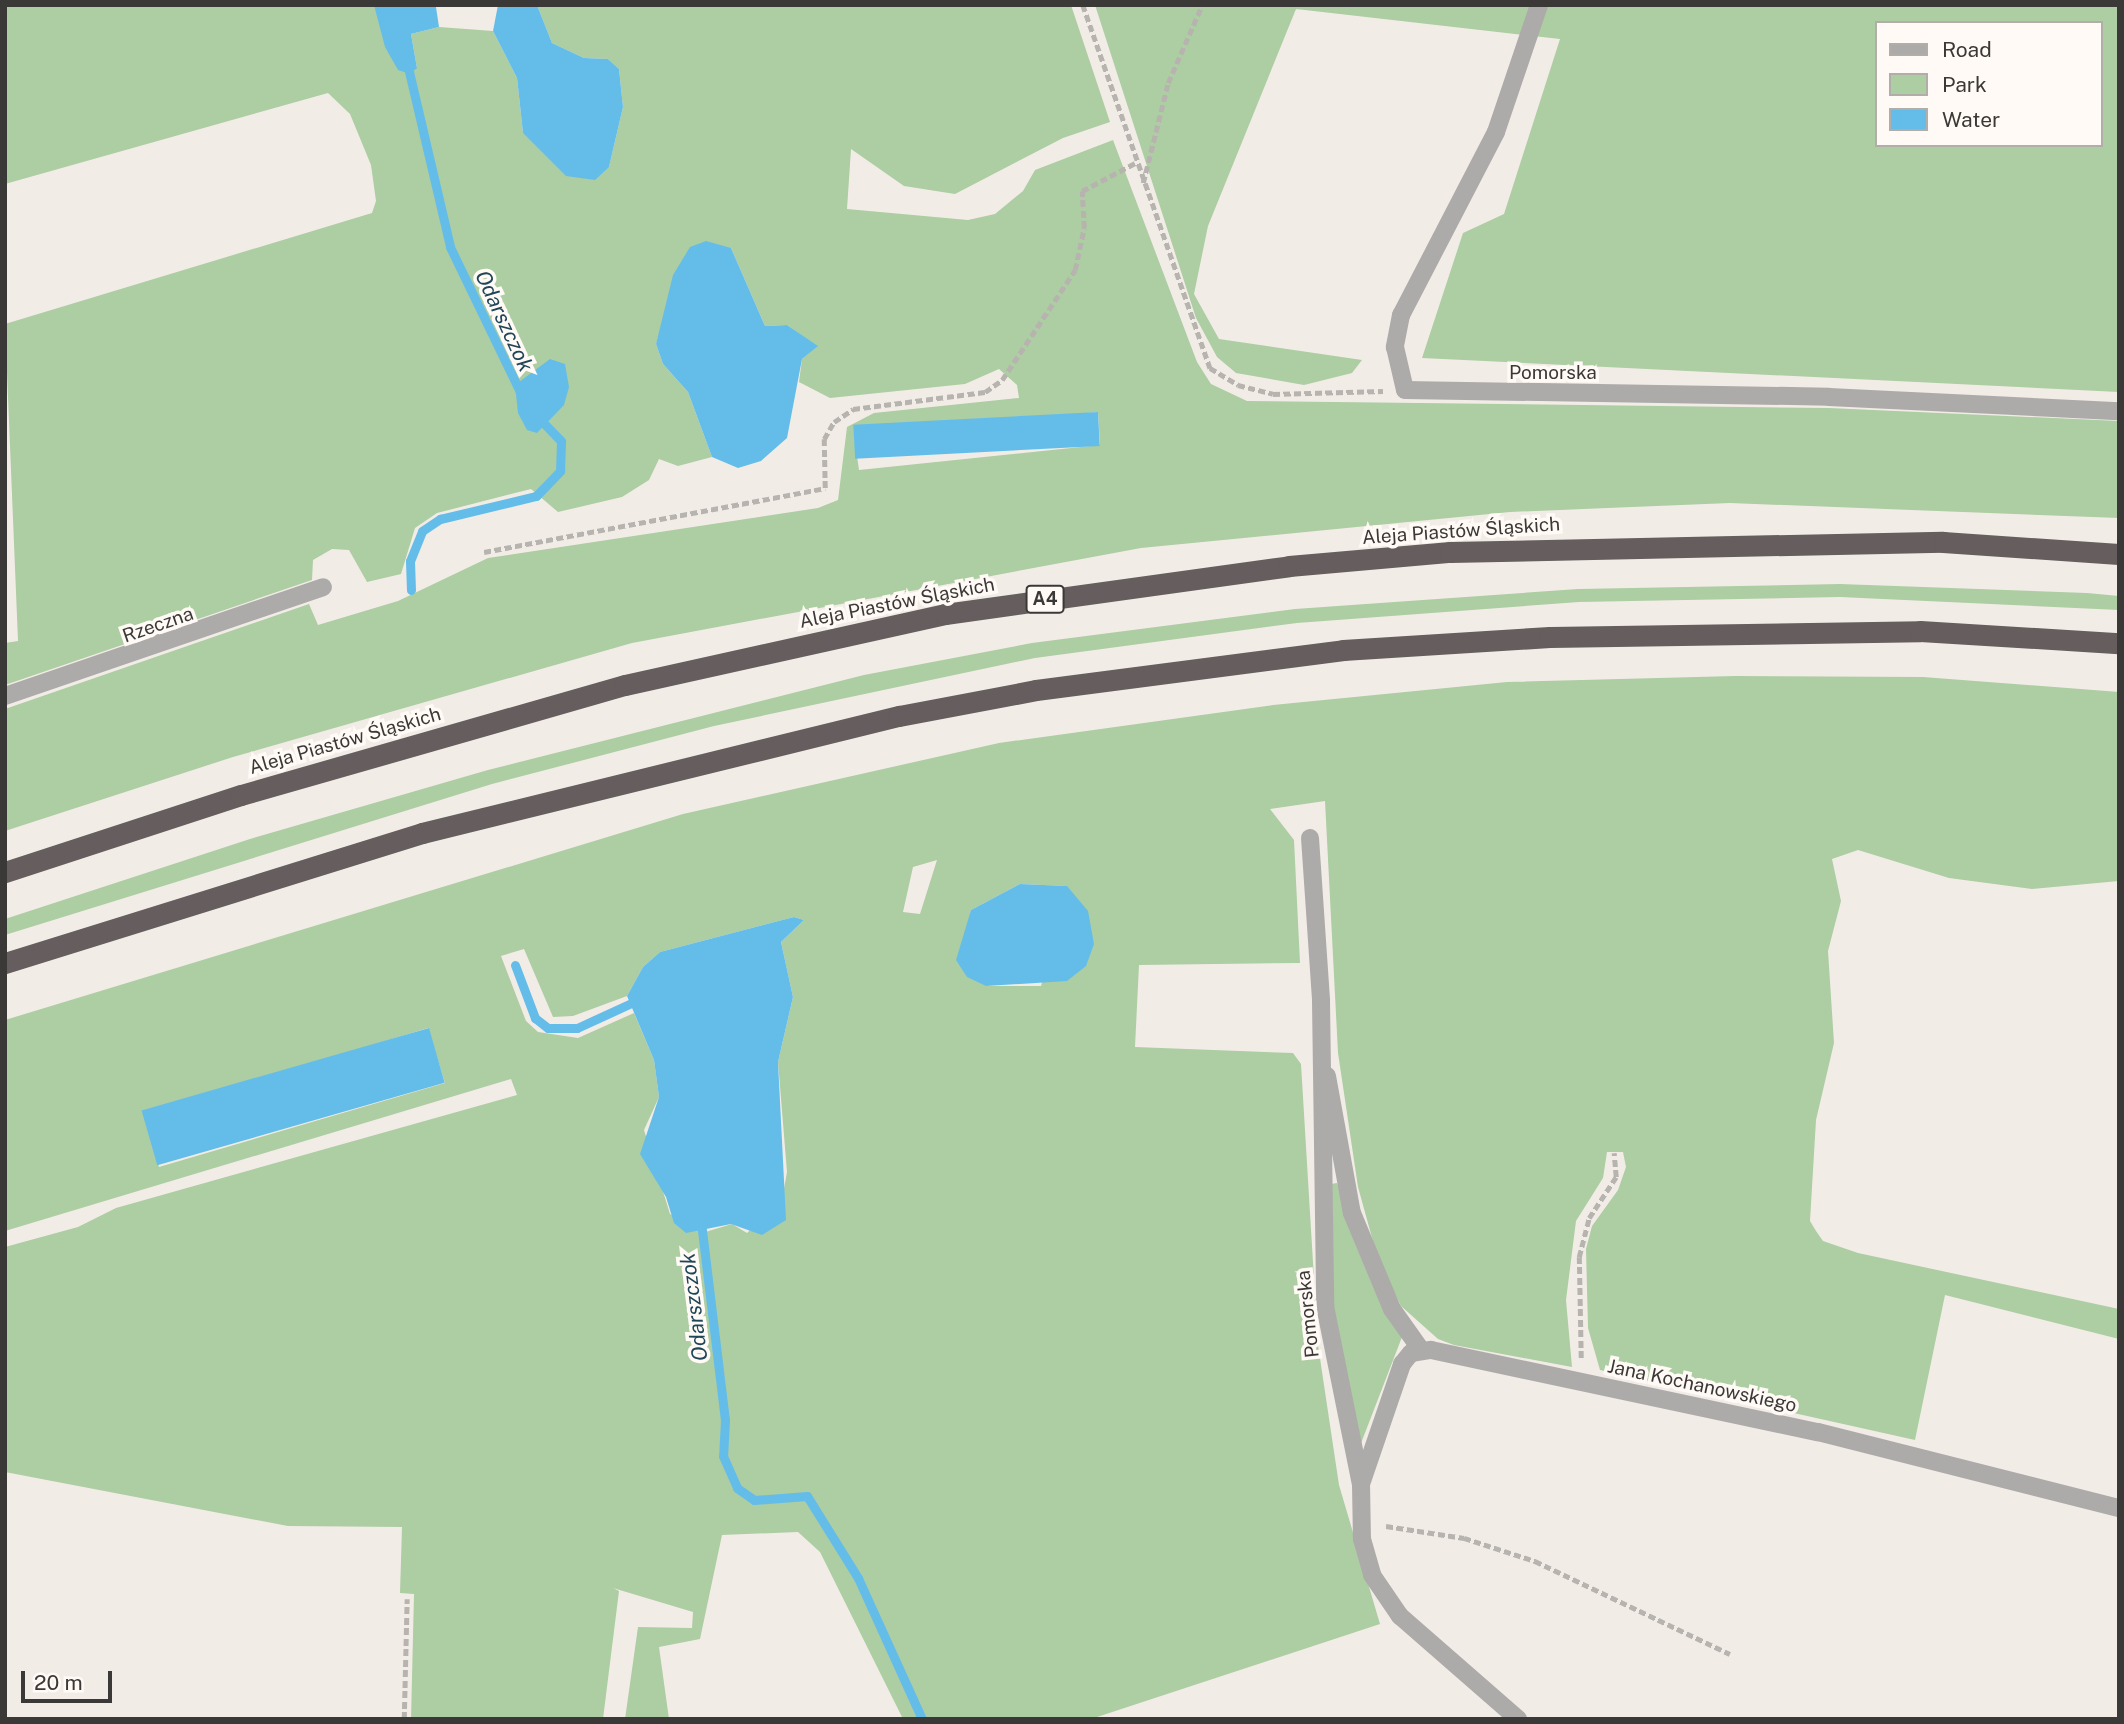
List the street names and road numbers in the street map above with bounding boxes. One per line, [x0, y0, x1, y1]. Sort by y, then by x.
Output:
street label: Pomorska [1509, 362, 1597, 384]
street label: Aleja Piastów Śląskich [1361, 513, 1561, 549]
street label: Aleja Piastów Śląskich [797, 573, 997, 633]
road number: A4 [1024, 584, 1066, 614]
street label: Rzeczna [120, 602, 196, 648]
street label: Aleja Piastów Śląskich [247, 703, 443, 779]
street label: Pomorska [1292, 1269, 1324, 1359]
street label: Jana Kochanowskiego [1605, 1355, 1799, 1417]

